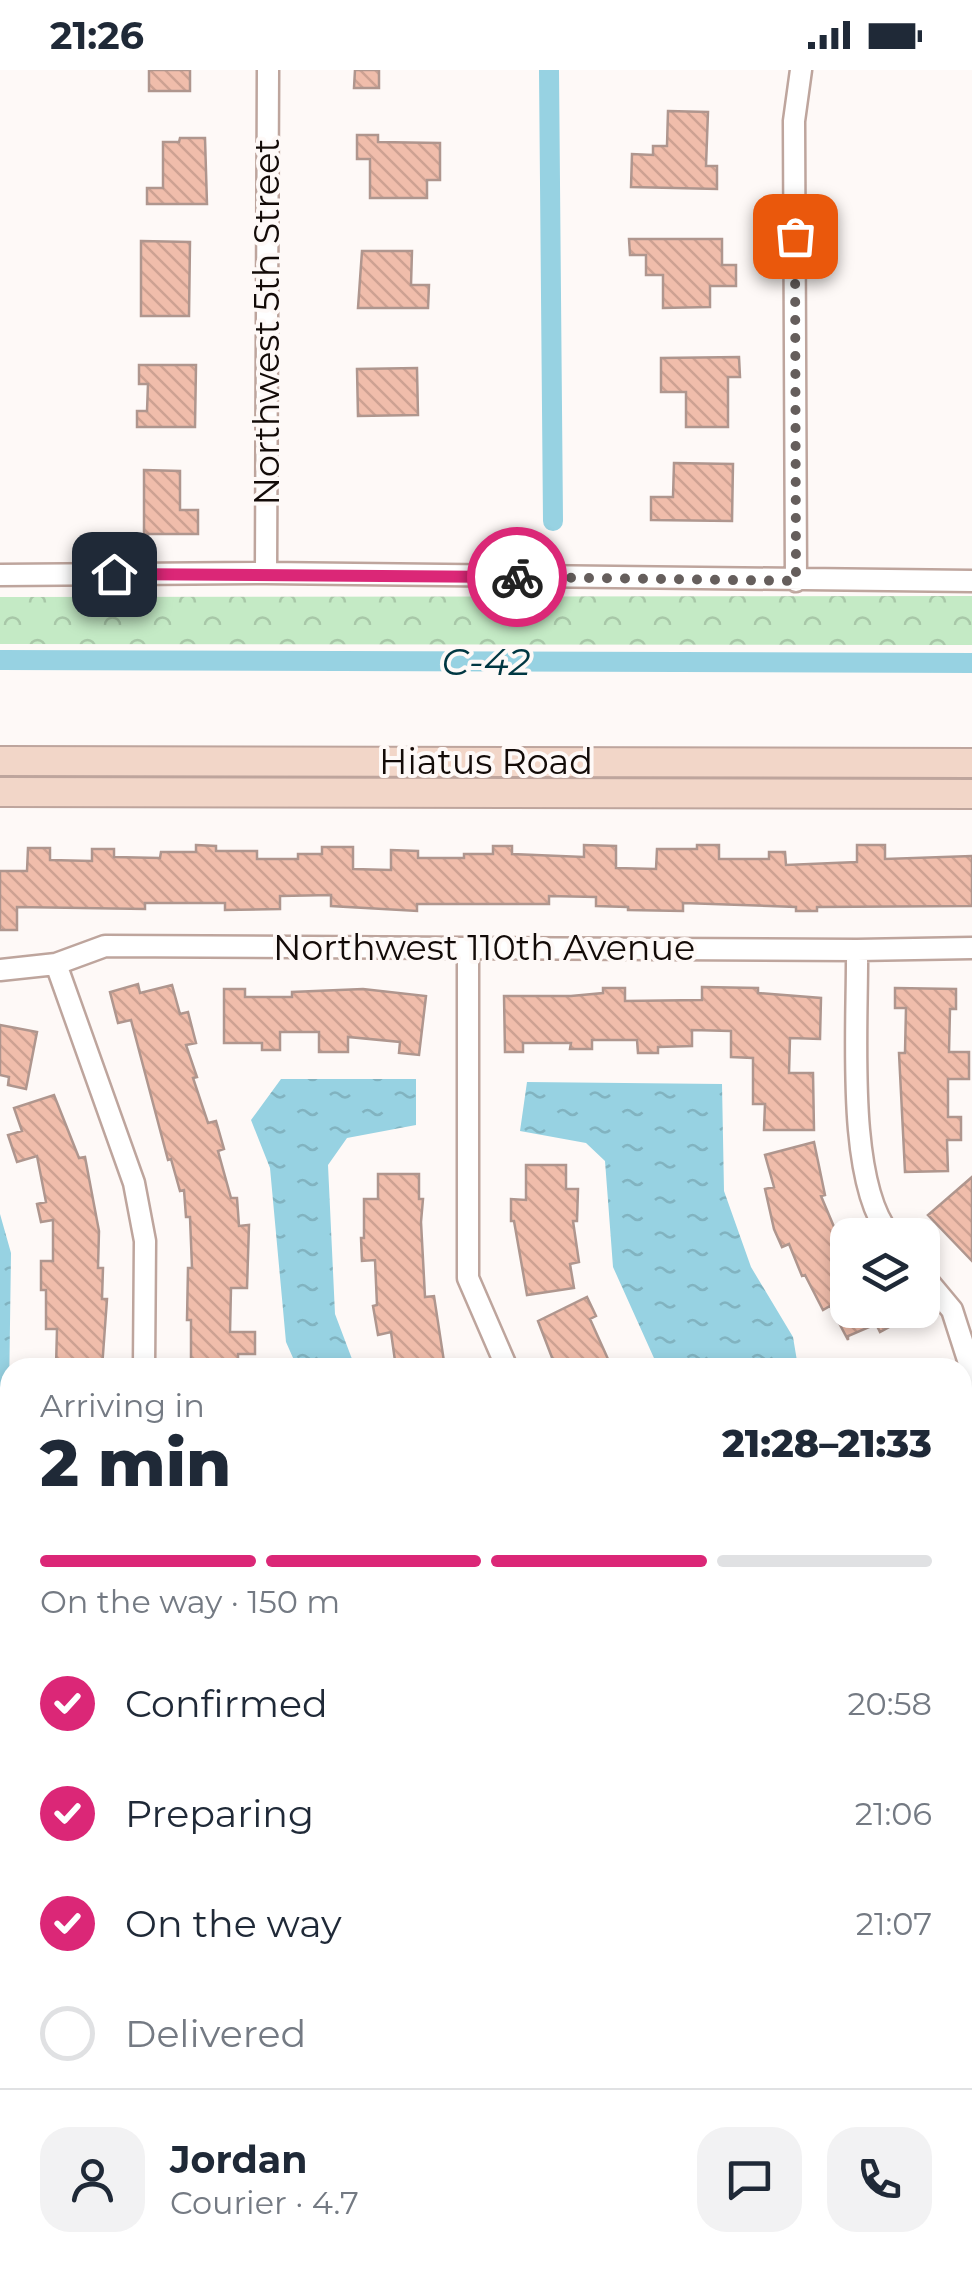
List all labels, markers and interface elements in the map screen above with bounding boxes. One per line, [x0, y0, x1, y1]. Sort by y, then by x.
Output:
text: 21:26 [50, 12, 144, 59]
street label: Northwest 5th Street [245, 139, 288, 506]
pin [753, 194, 838, 279]
icon: bag [768, 209, 823, 264]
courier [467, 527, 567, 627]
pin [72, 532, 157, 617]
icon: home [87, 547, 142, 602]
icon: bike [490, 550, 545, 605]
water label: C-42 [442, 638, 530, 685]
street label: Hiatus Road [379, 740, 593, 783]
street label: Northwest 110th Avenue [273, 926, 695, 969]
map controls [830, 1218, 940, 1328]
button: layers [830, 1218, 940, 1328]
text: Arriving in [40, 1386, 205, 1425]
text: 21:28–21:33 [722, 1420, 932, 1467]
text: 2 min [40, 1423, 231, 1502]
text: On the way · 150 m [40, 1582, 340, 1621]
icon: check [40, 1676, 95, 1731]
text: Confirmed [125, 1680, 328, 1727]
text: 20:58 [847, 1684, 932, 1723]
icon: check [40, 1786, 95, 1841]
text: Preparing [125, 1790, 314, 1837]
text: 21:06 [855, 1794, 932, 1833]
icon: check [40, 1896, 95, 1951]
text: On the way [125, 1900, 342, 1947]
text: 21:07 [856, 1904, 932, 1943]
text: Delivered [125, 2010, 306, 2057]
button: person [40, 2127, 145, 2232]
button: chat [697, 2127, 802, 2232]
button: phone [827, 2127, 932, 2232]
text: Jordan [170, 2136, 308, 2183]
text: Courier · 4.7 [170, 2183, 359, 2222]

